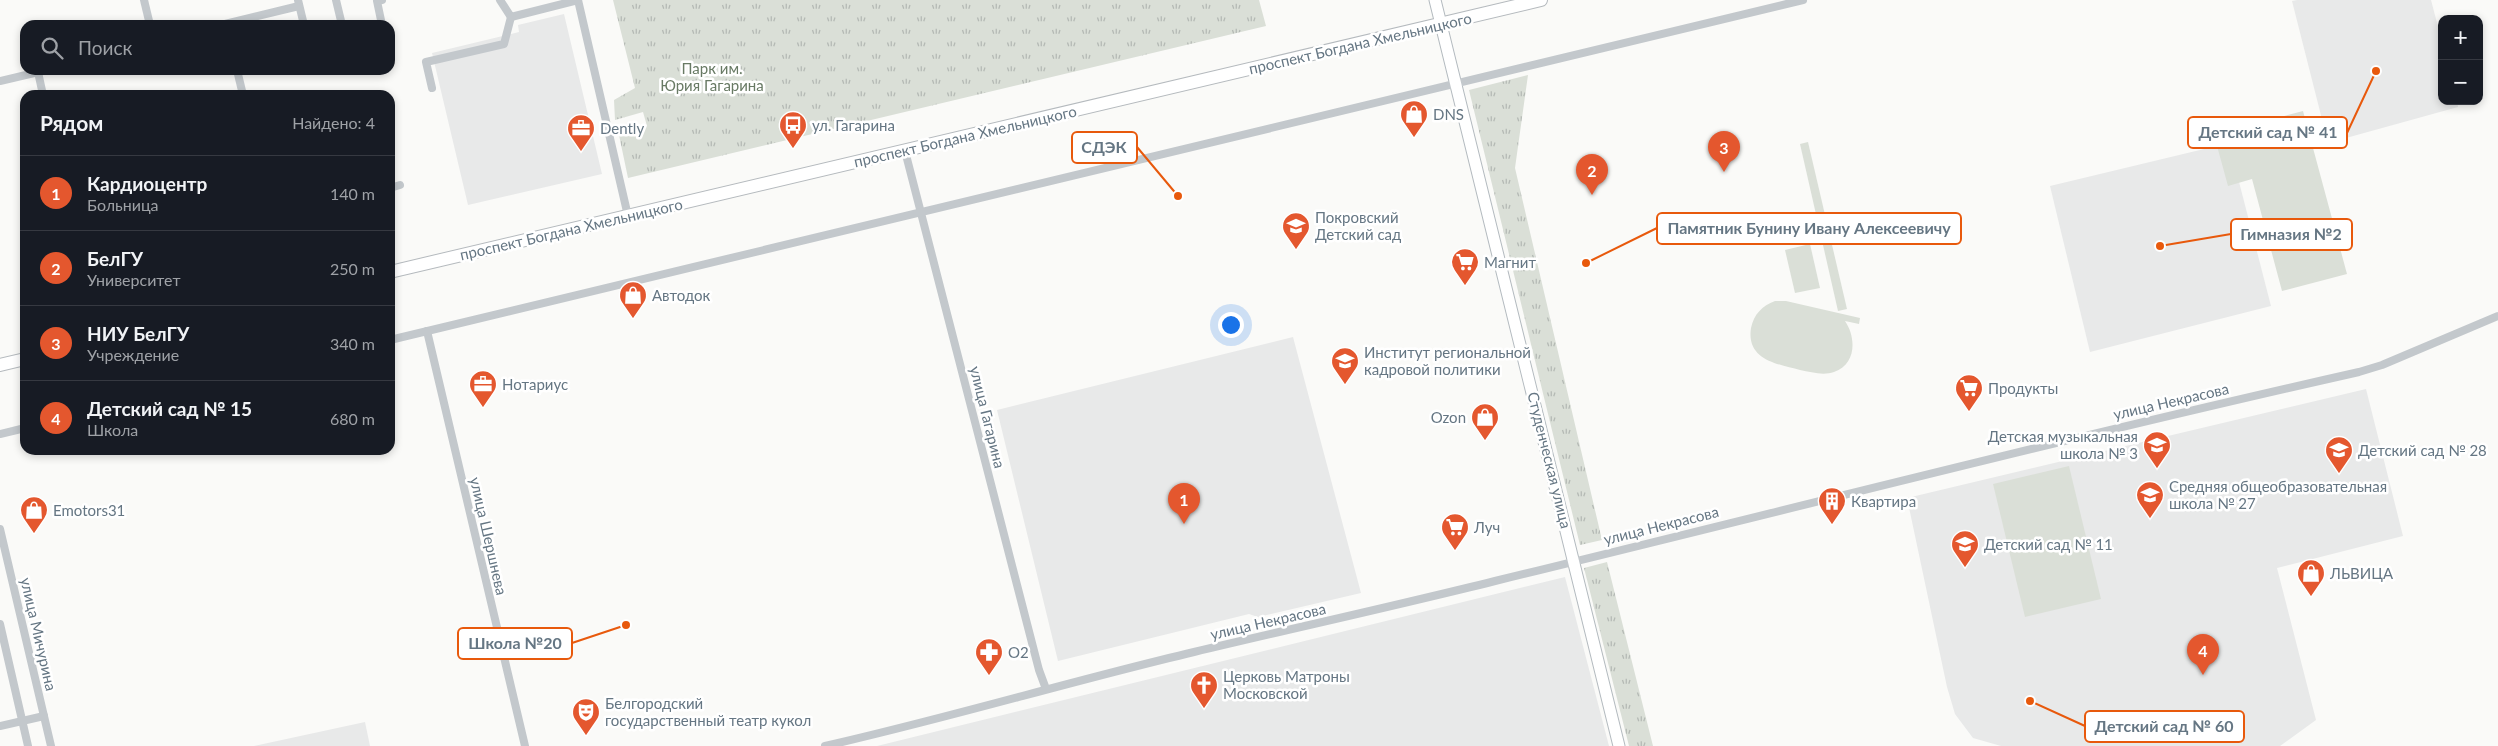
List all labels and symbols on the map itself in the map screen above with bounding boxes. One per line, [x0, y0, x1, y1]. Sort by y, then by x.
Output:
street label: проспект Богдана Хмельницкого [1247, 9, 1473, 77]
park label: Парк им. Юрия Гагарина [660, 59, 764, 94]
shop icon: DNS [1399, 99, 1429, 138]
street label: проспект Богдана Хмельницкого [852, 102, 1078, 170]
place label: DNS [1433, 105, 1464, 123]
bus stop icon: ул. Гагарина [778, 110, 808, 149]
office icon: Dently [566, 113, 596, 152]
place label: ул. Гагарина [812, 116, 895, 134]
callout: Детский сад № 41 [2188, 117, 2347, 148]
place label: Dently [600, 119, 644, 137]
text: Детский сад № 41 [2198, 122, 2338, 141]
pin: 3 [1708, 131, 1740, 172]
callout: СДЭК [1072, 132, 1137, 163]
text: СДЭК [1081, 137, 1128, 156]
pin: 2 [1576, 154, 1608, 195]
street label: проспект Богдана Хмельницкого [458, 195, 684, 263]
place label: Покровский Детский сад [1315, 208, 1401, 243]
school or university icon: Покровский Детский сад [1281, 211, 1311, 250]
callout: Памятник Бунину Ивану Алексеевичу [1657, 213, 1961, 244]
text: Памятник Бунину Ивану Алексеевичу [1667, 218, 1951, 237]
callout: Гимназия №2 [2231, 219, 2352, 250]
text: Гимназия №2 [2240, 224, 2342, 243]
supermarket icon: Магнит [1450, 247, 1480, 286]
place label: Магнит [1484, 253, 1536, 271]
shop icon: Автодок [618, 280, 648, 319]
place label: Автодок [652, 286, 711, 304]
your location [1218, 312, 1244, 338]
place label: Институт региональной кадровой политики [1364, 343, 1531, 378]
school or university icon: Институт региональной кадровой политики [1330, 346, 1360, 385]
street label: улица Гагарина [967, 364, 1009, 470]
office icon: Нотариус [468, 369, 498, 408]
supermarket icon: Продукты [1954, 373, 1984, 412]
place label: Нотариус [502, 375, 568, 393]
place label: Продукты [1988, 379, 2058, 397]
street label: улица Некрасова [2111, 379, 2231, 423]
street label: Студенческая улица [1524, 390, 1576, 530]
shop icon: Ozon [1470, 402, 1500, 441]
place label: Ozon [1431, 408, 1466, 426]
place label: Детская музыкальная школа № 3 [1988, 427, 2138, 462]
school or university icon: Детская музыкальная школа № 3 [2142, 430, 2172, 469]
school or university icon: Детский сад № 28 [2324, 435, 2354, 474]
place label: Детский сад № 28 [2358, 441, 2487, 459]
street label: улица Шершнева [467, 475, 511, 597]
place label: Средняя общеобразовательная школа № 27 [2169, 477, 2387, 512]
school or university icon: Средняя общеобразовательная школа № 27 [2135, 480, 2165, 519]
pin: 1 [1168, 483, 1200, 524]
building icon: Квартира [1817, 486, 1847, 525]
place label: Квартира [1851, 492, 1916, 510]
shop icon: Emotors31 [19, 495, 49, 534]
place label: Emotors31 [53, 501, 125, 519]
street label: улица Некрасова [1602, 502, 1720, 548]
supermarket icon: Луч [1440, 512, 1470, 551]
place label: Луч [1473, 518, 1500, 536]
school or university icon: Детский сад № 11 [1950, 529, 1980, 568]
place label: Детский сад № 11 [1984, 535, 2113, 553]
shop icon: ЛЬВИЦА [2296, 558, 2326, 597]
place label: ЛЬВИЦА [2329, 564, 2394, 582]
street label: улица Мичурина [17, 576, 61, 692]
street label: улица Некрасова [1208, 599, 1328, 643]
callout: Школа №20 [458, 628, 572, 659]
text: Школа №20 [468, 633, 562, 652]
pin: 4 [2187, 634, 2219, 675]
pharmacy icon: O2 [974, 637, 1004, 676]
place label: O2 [1008, 643, 1029, 661]
place label: Церковь Матроны Московской [1223, 667, 1350, 702]
church icon: Церковь Матроны Московской [1189, 670, 1219, 709]
place label: Белгородский государственный театр кукол [605, 694, 811, 729]
theatre icon: Белгородский государственный театр кукол [571, 697, 601, 736]
callout: Детский сад № 60 [2085, 711, 2244, 742]
text: Детский сад № 60 [2094, 716, 2234, 735]

